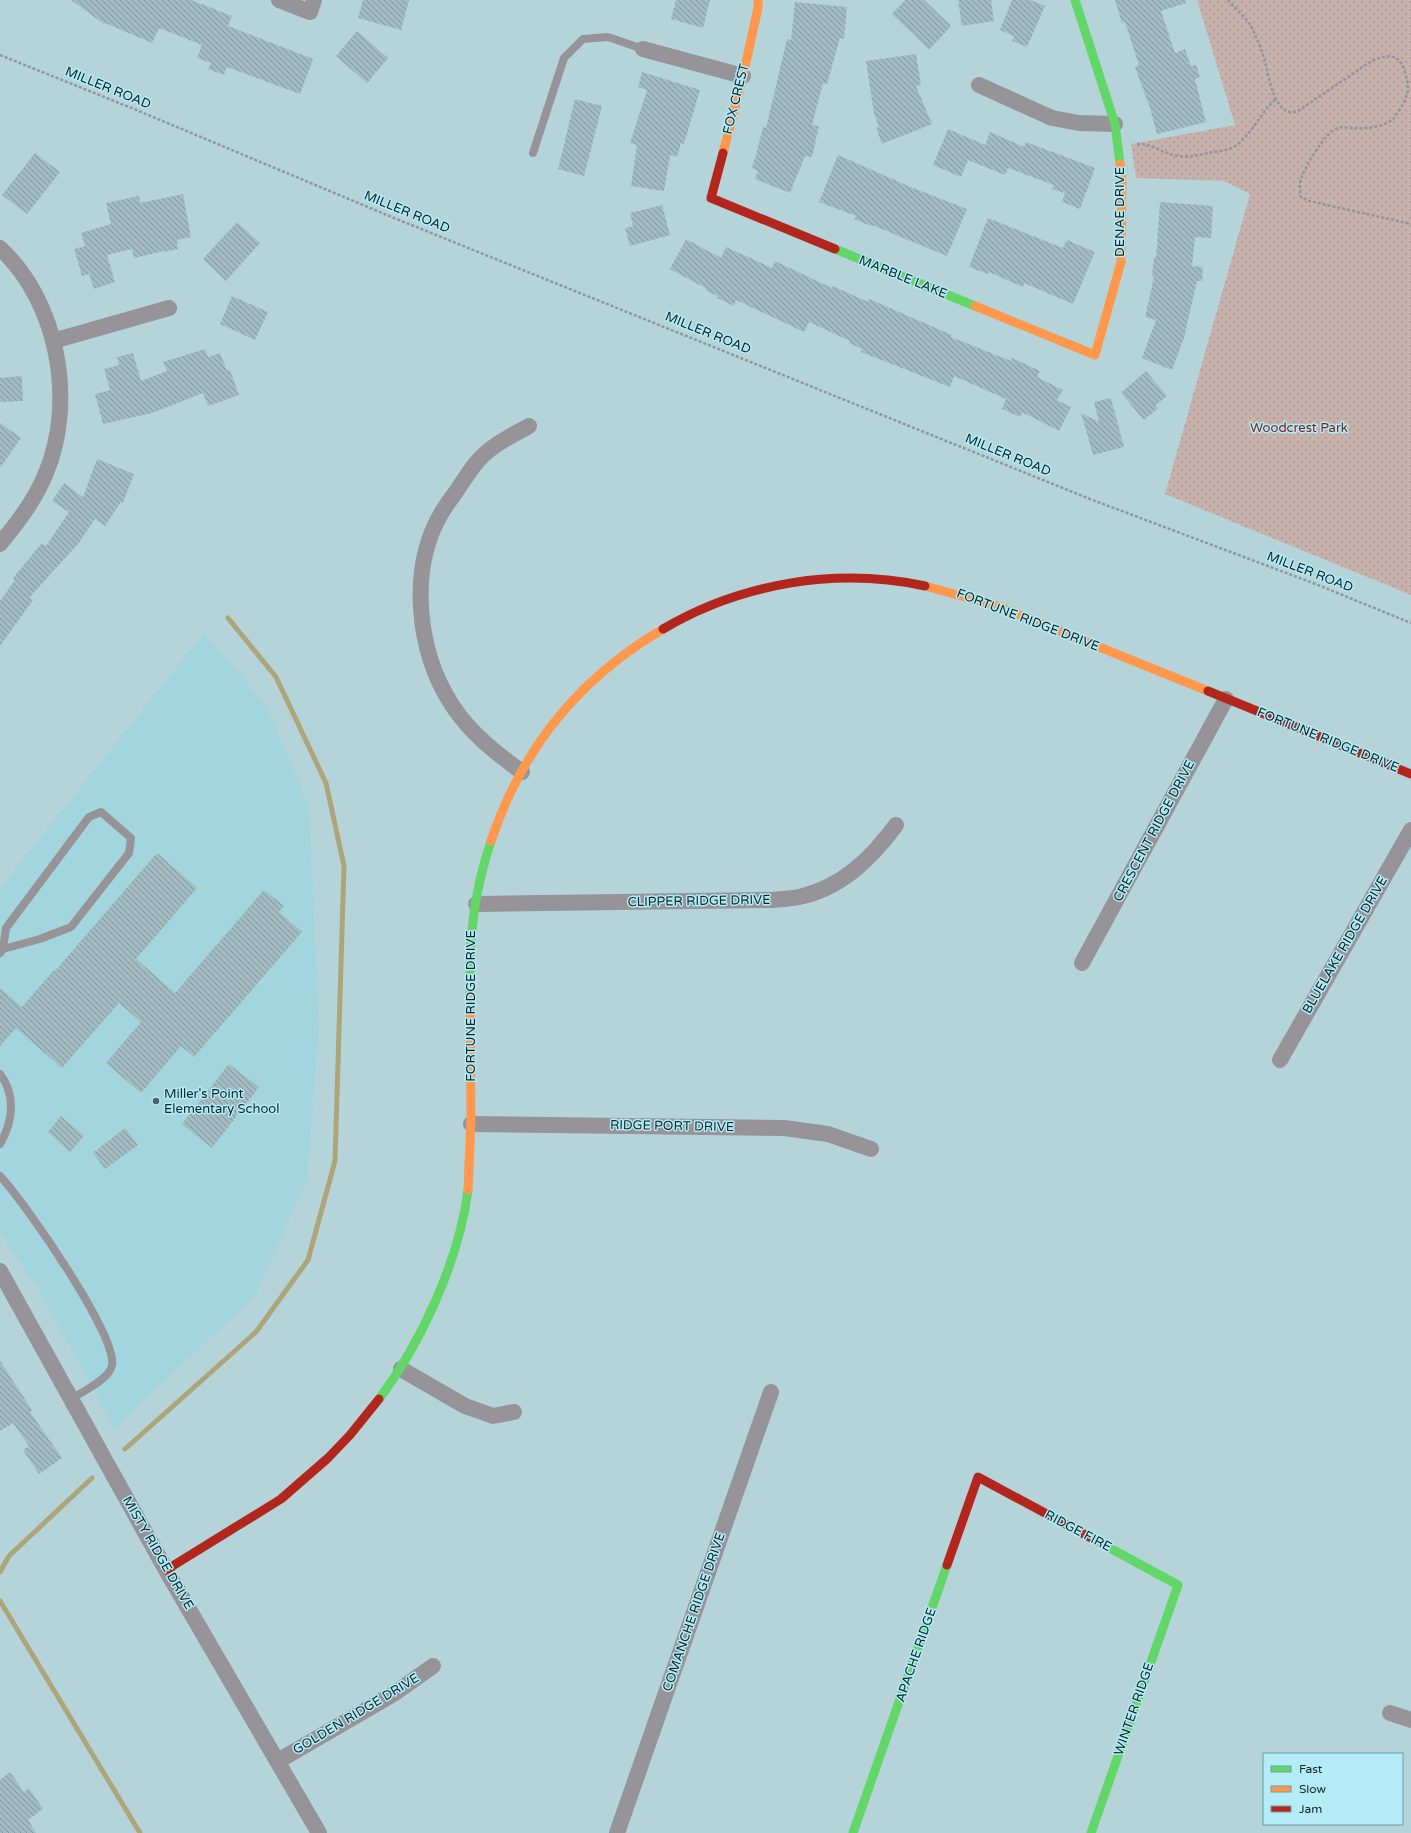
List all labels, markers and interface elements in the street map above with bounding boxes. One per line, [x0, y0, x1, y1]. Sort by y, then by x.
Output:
street label: FOX CREST [720, 62, 752, 136]
street label: MILLER ROAD [63, 63, 154, 113]
street label: DENAE DRIVE [1112, 167, 1128, 257]
street label: MILLER ROAD [362, 187, 453, 237]
street label: MARBLE LAKE [857, 252, 949, 302]
street label: MILLER ROAD [663, 308, 754, 358]
park label: Woodcrest Park [1250, 420, 1348, 436]
street label: MILLER ROAD [963, 430, 1054, 480]
street label: MILLER ROAD [1265, 548, 1356, 596]
street label: FORTUNE RIDGE DRIVE [954, 585, 1102, 655]
street label: FORTUNE RIDGE DRIVE [1255, 704, 1401, 776]
street label: CRESCENT RIDGE DRIVE [1110, 758, 1198, 904]
street label: BLUELAKE RIDGE DRIVE [1299, 873, 1391, 1017]
street label: CLIPPER RIDGE DRIVE [627, 892, 771, 910]
street label: FORTUNE RIDGE DRIVE [463, 930, 479, 1082]
place label: Miller's Point Elementary School [164, 1086, 279, 1117]
marker: Miller's Point Elementary School [151, 1096, 161, 1106]
street label: RIDGE PORT DRIVE [610, 1117, 734, 1135]
street label: MISTY RIDGE DRIVE [119, 1493, 197, 1613]
street label: RIDGE FIRE [1042, 1507, 1114, 1555]
street label: COMANCHE RIDGE DRIVE [659, 1531, 729, 1693]
street label: APACHE RIDGE [892, 1606, 940, 1704]
street label: WINTER RIDGE [1111, 1661, 1157, 1757]
street label: GOLDEN RIDGE DRIVE [290, 1670, 422, 1758]
legend [1263, 1753, 1403, 1825]
text: Fast [1299, 1762, 1323, 1776]
text: Slow [1299, 1782, 1326, 1796]
text: Jam [1299, 1802, 1322, 1816]

